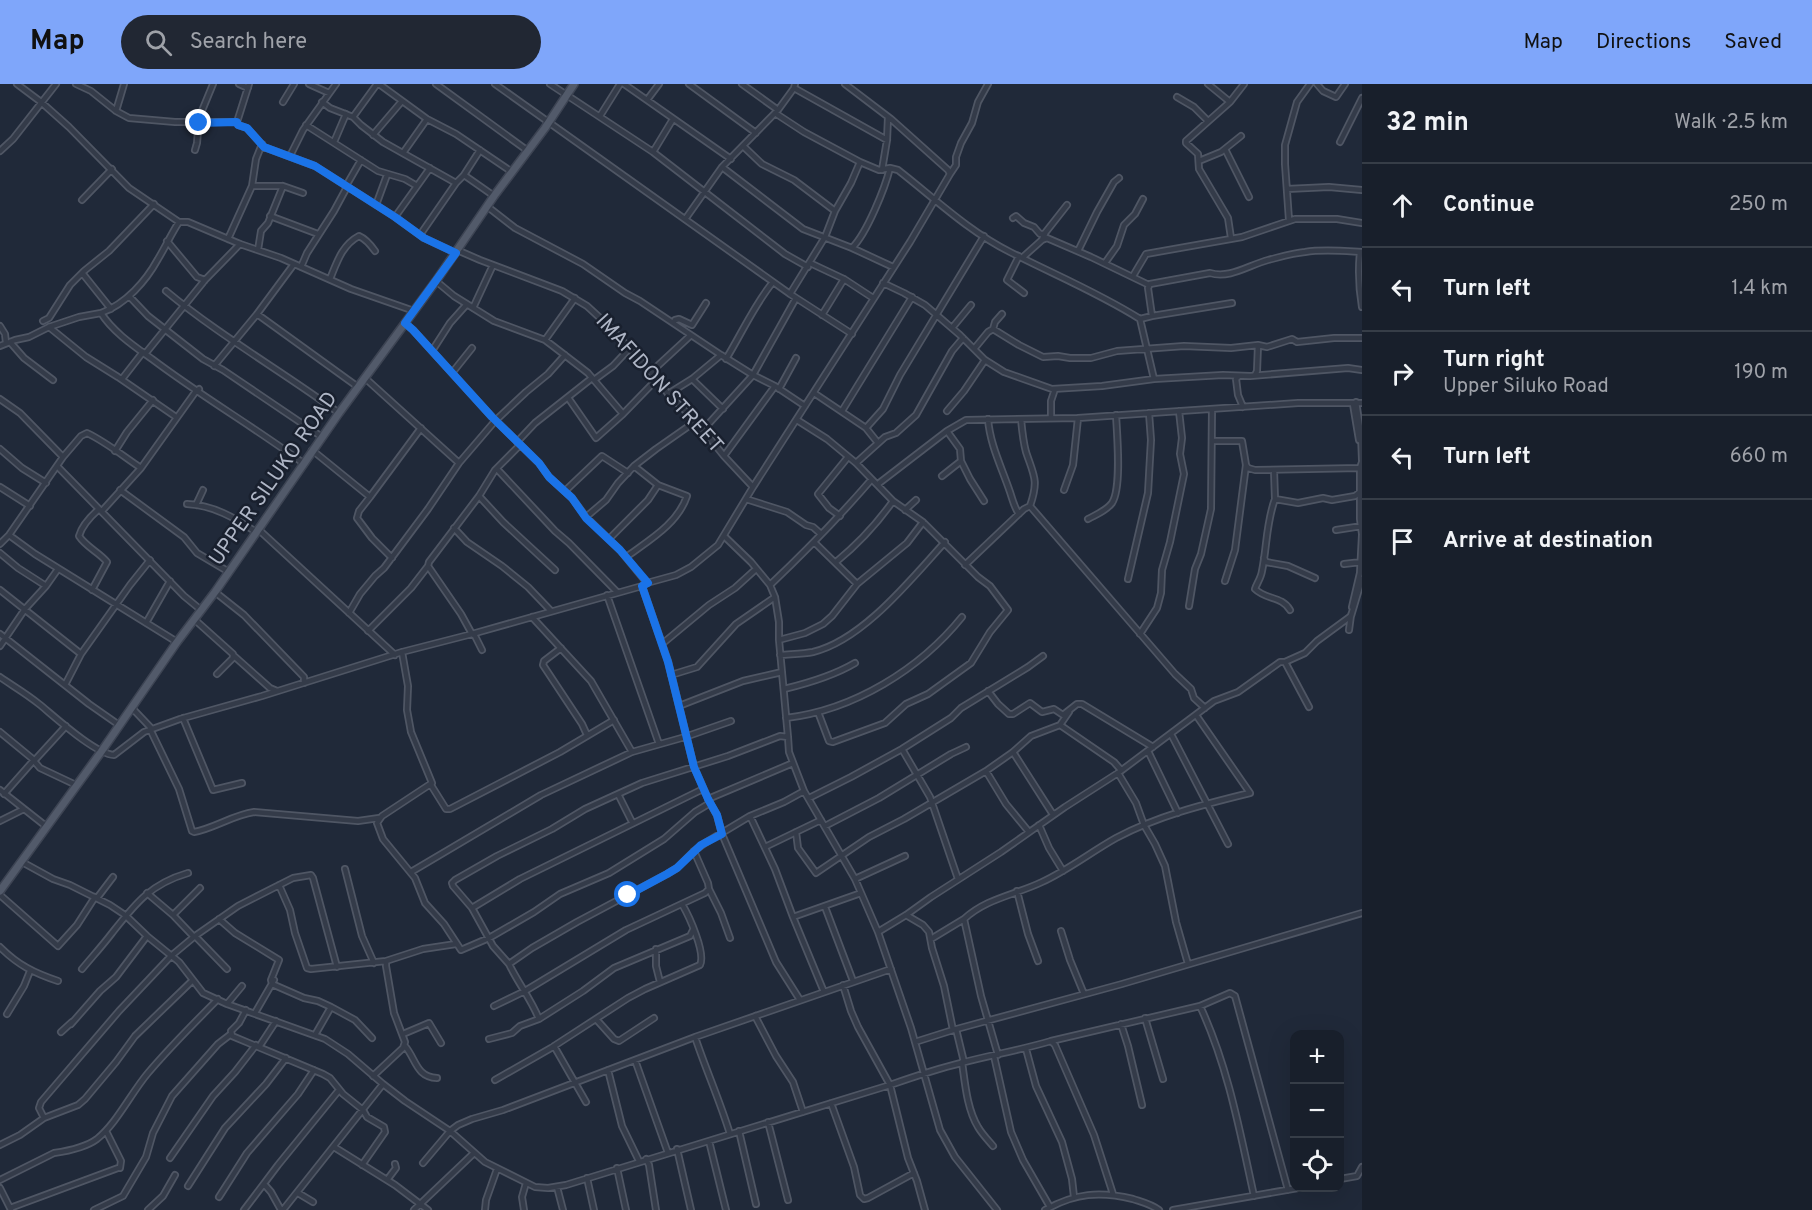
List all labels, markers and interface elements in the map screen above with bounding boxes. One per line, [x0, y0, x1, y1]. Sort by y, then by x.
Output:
search box [121, 15, 541, 69]
text: Map [30, 24, 85, 60]
icon: search [142, 26, 175, 59]
text: Search here [190, 29, 307, 56]
text: Map [1523, 29, 1563, 56]
text: Directions [1596, 29, 1691, 56]
text: Saved [1724, 29, 1782, 56]
text: 32 min [1386, 107, 1469, 140]
route end [185, 109, 211, 135]
text: Walk · 2.5 km [1674, 110, 1788, 136]
icon: ahead [1386, 189, 1419, 222]
text: Continue [1443, 192, 1534, 219]
text: 250 m [1729, 192, 1788, 218]
icon: left [1386, 273, 1419, 306]
text: Turn left [1443, 276, 1531, 303]
text: 1.4 km [1731, 276, 1788, 302]
street label: IMAFIDON STREET [589, 309, 729, 459]
text: Turn right [1443, 347, 1545, 374]
icon: right [1386, 357, 1419, 390]
text: 190 m [1734, 360, 1788, 386]
text: Upper Siluko Road [1443, 374, 1609, 400]
street label: UPPER SILUKO ROAD [204, 387, 344, 571]
icon: left [1386, 441, 1419, 474]
text: Turn left [1443, 444, 1531, 471]
text: 660 m [1730, 444, 1788, 470]
icon: arrive [1386, 525, 1419, 558]
text: Arrive at destination [1443, 528, 1653, 555]
route start [614, 881, 640, 907]
map controls [1290, 1030, 1344, 1192]
button: + [1290, 1030, 1344, 1084]
button: − [1290, 1084, 1344, 1138]
button: locate [1290, 1138, 1344, 1192]

